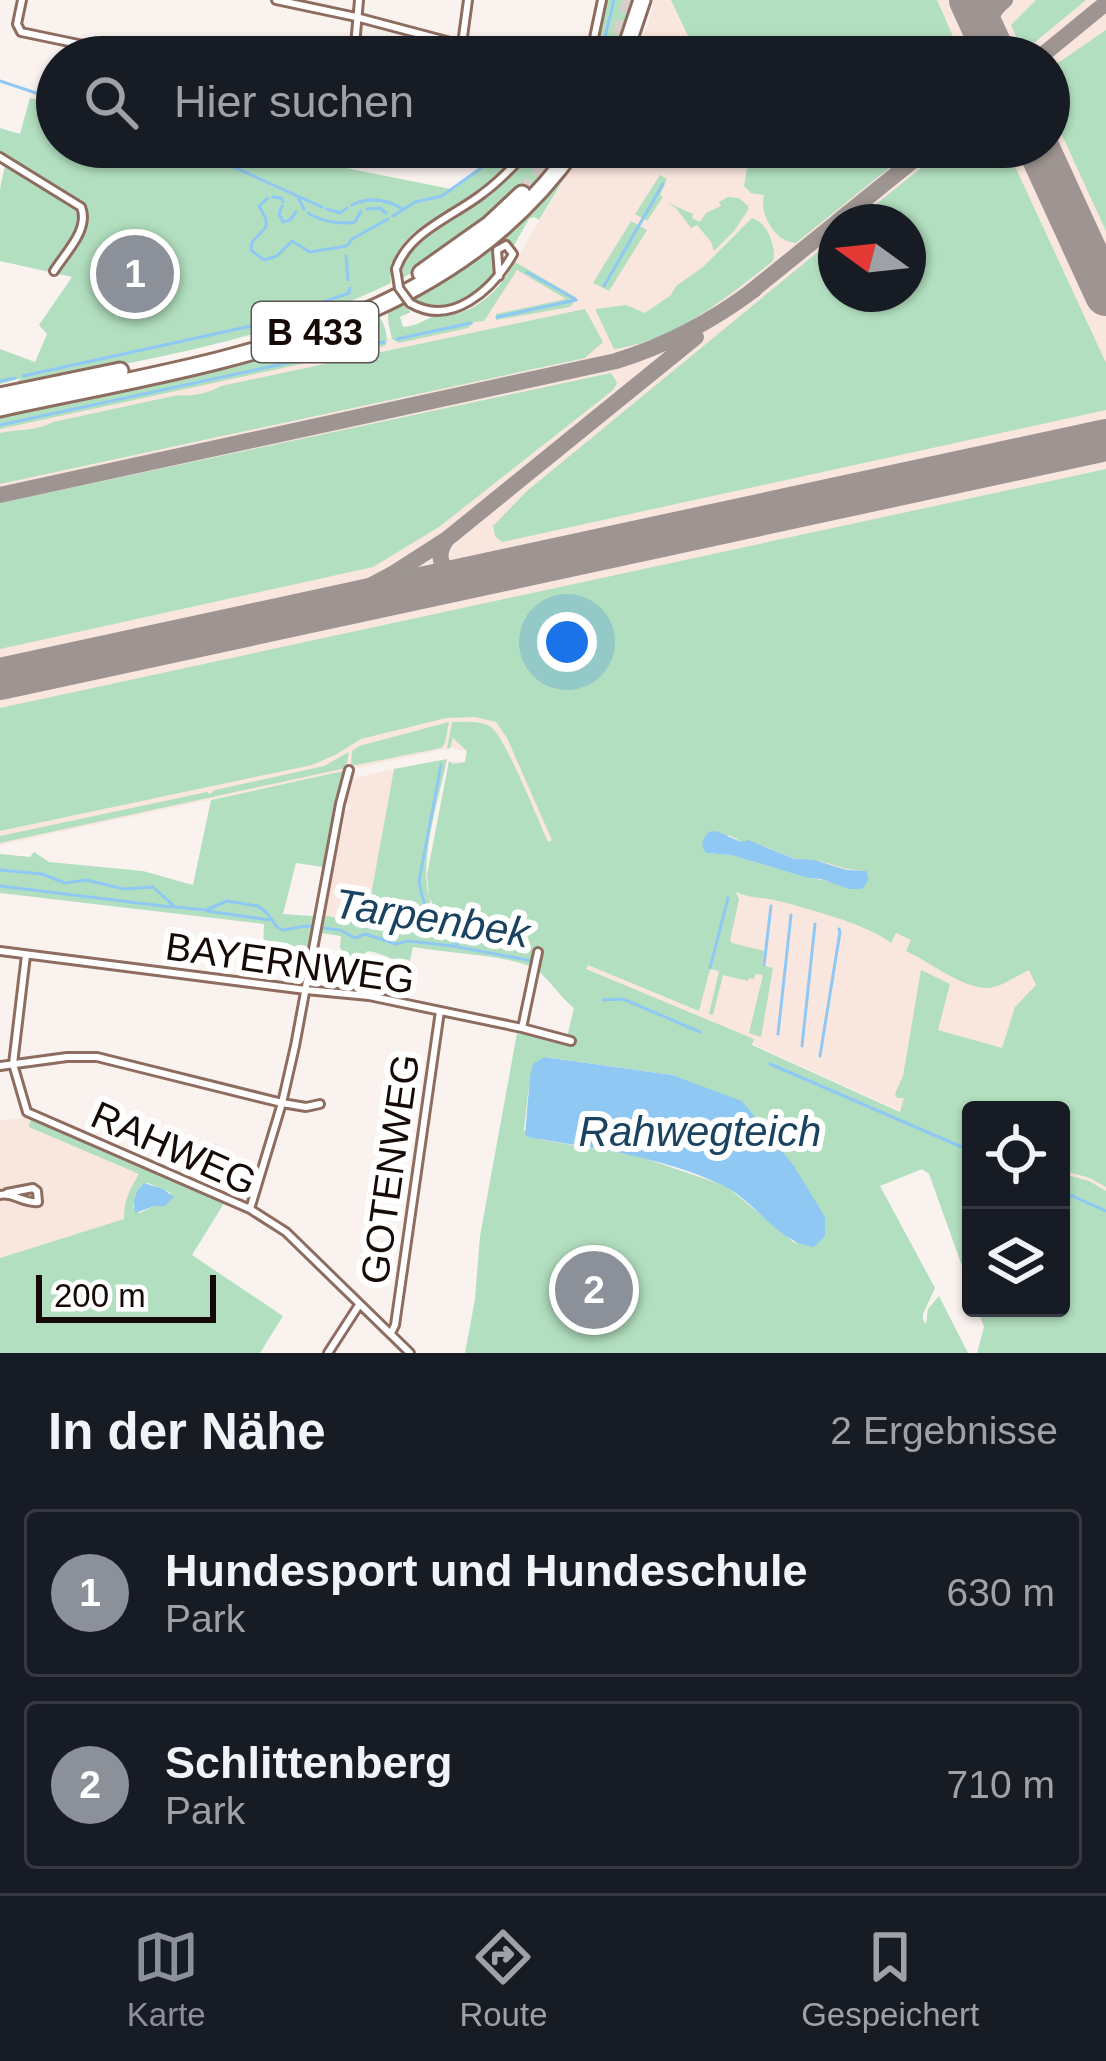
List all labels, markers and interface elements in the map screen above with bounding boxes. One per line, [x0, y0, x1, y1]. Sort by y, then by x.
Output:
search box [36, 36, 1070, 168]
icon: search [78, 69, 144, 135]
text: Hier suchen [174, 76, 414, 127]
north arrow [818, 204, 926, 312]
pin: 1 [96, 229, 174, 319]
road number: B 433 [252, 302, 378, 362]
your location [537, 612, 597, 672]
water label: Tarpenbek [331, 879, 535, 957]
street label: BAYERNWEG [163, 924, 417, 1002]
street label: GOTENWEG [353, 1051, 427, 1287]
street label: RAHWEG [85, 1093, 263, 1203]
map controls [962, 1101, 1070, 1317]
button: locate [962, 1101, 1070, 1209]
water label: Rahwegteich [579, 1108, 821, 1155]
button: layers [962, 1209, 1070, 1317]
pin: 2 [555, 1245, 633, 1335]
scale bar [36, 1269, 216, 1322]
text: 200 m [54, 1277, 146, 1314]
text: In der Nähe [48, 1403, 326, 1460]
text: 2 Ergebnisse [830, 1409, 1058, 1452]
text: Hundesport und Hundeschule [165, 1545, 808, 1596]
text: 1 [79, 1571, 101, 1614]
text: 630 m [947, 1571, 1055, 1614]
text: Park [165, 1597, 245, 1640]
text: Schlittenberg [165, 1737, 453, 1788]
text: 2 [79, 1763, 101, 1806]
text: 710 m [947, 1763, 1055, 1806]
text: Park [165, 1789, 245, 1832]
tab: Karte [127, 1924, 206, 2034]
tab: Route [459, 1924, 547, 2034]
tab: Gespeichert [801, 1924, 979, 2034]

